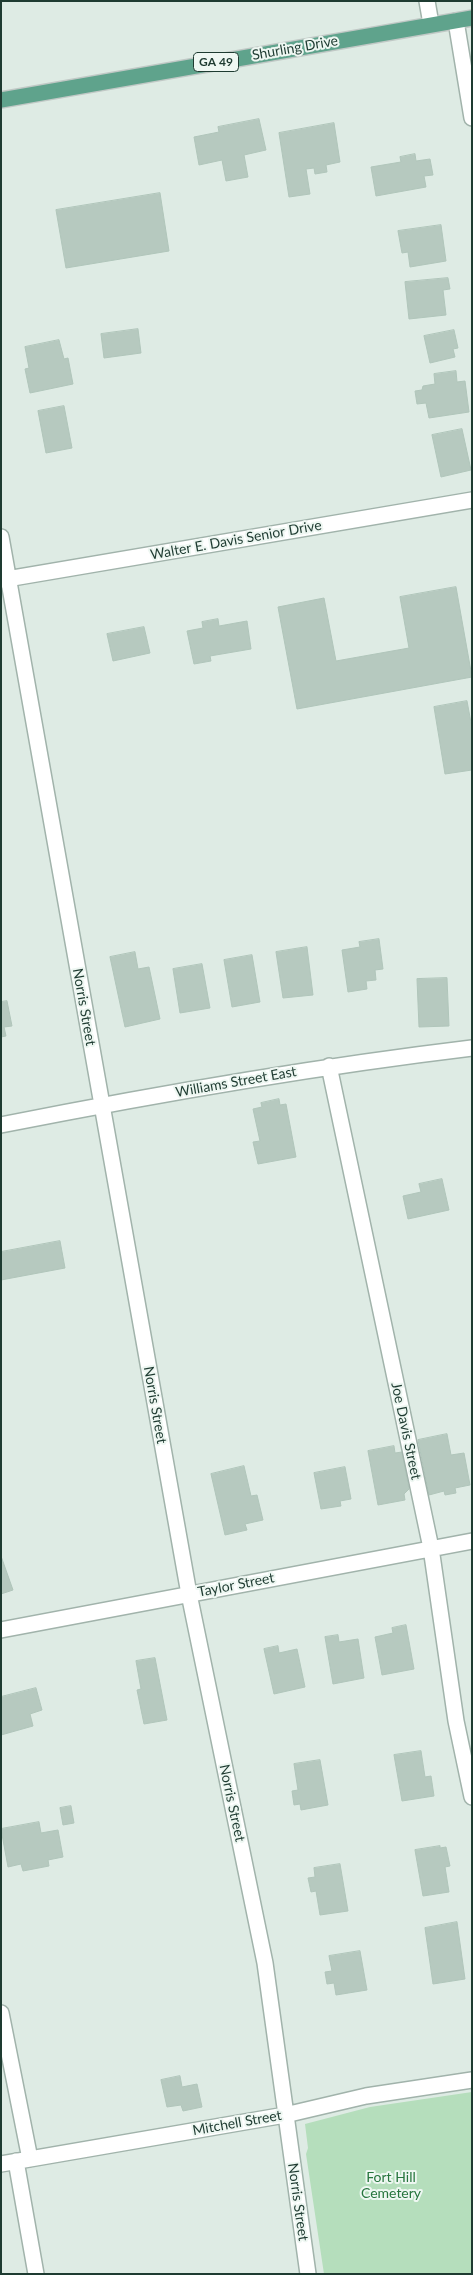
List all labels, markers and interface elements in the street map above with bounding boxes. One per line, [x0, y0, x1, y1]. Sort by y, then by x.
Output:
street label: Shurling Drive [251, 32, 339, 64]
road number: GA 49 [194, 52, 238, 72]
street label: Walter E. Davis Senior Drive [149, 517, 323, 563]
street label: Norris Street [69, 967, 99, 1047]
street label: Williams Street East [174, 1063, 298, 1101]
street label: Norris Street [140, 1365, 170, 1445]
street label: Joe Davis Street [387, 1381, 425, 1481]
street label: Taylor Street [196, 1569, 276, 1601]
street label: Norris Street [216, 1763, 248, 1843]
street label: Mitchell Street [191, 2107, 283, 2139]
street label: Norris Street [284, 2162, 312, 2242]
park label: Fort Hill Cemetery [361, 2169, 421, 2202]

